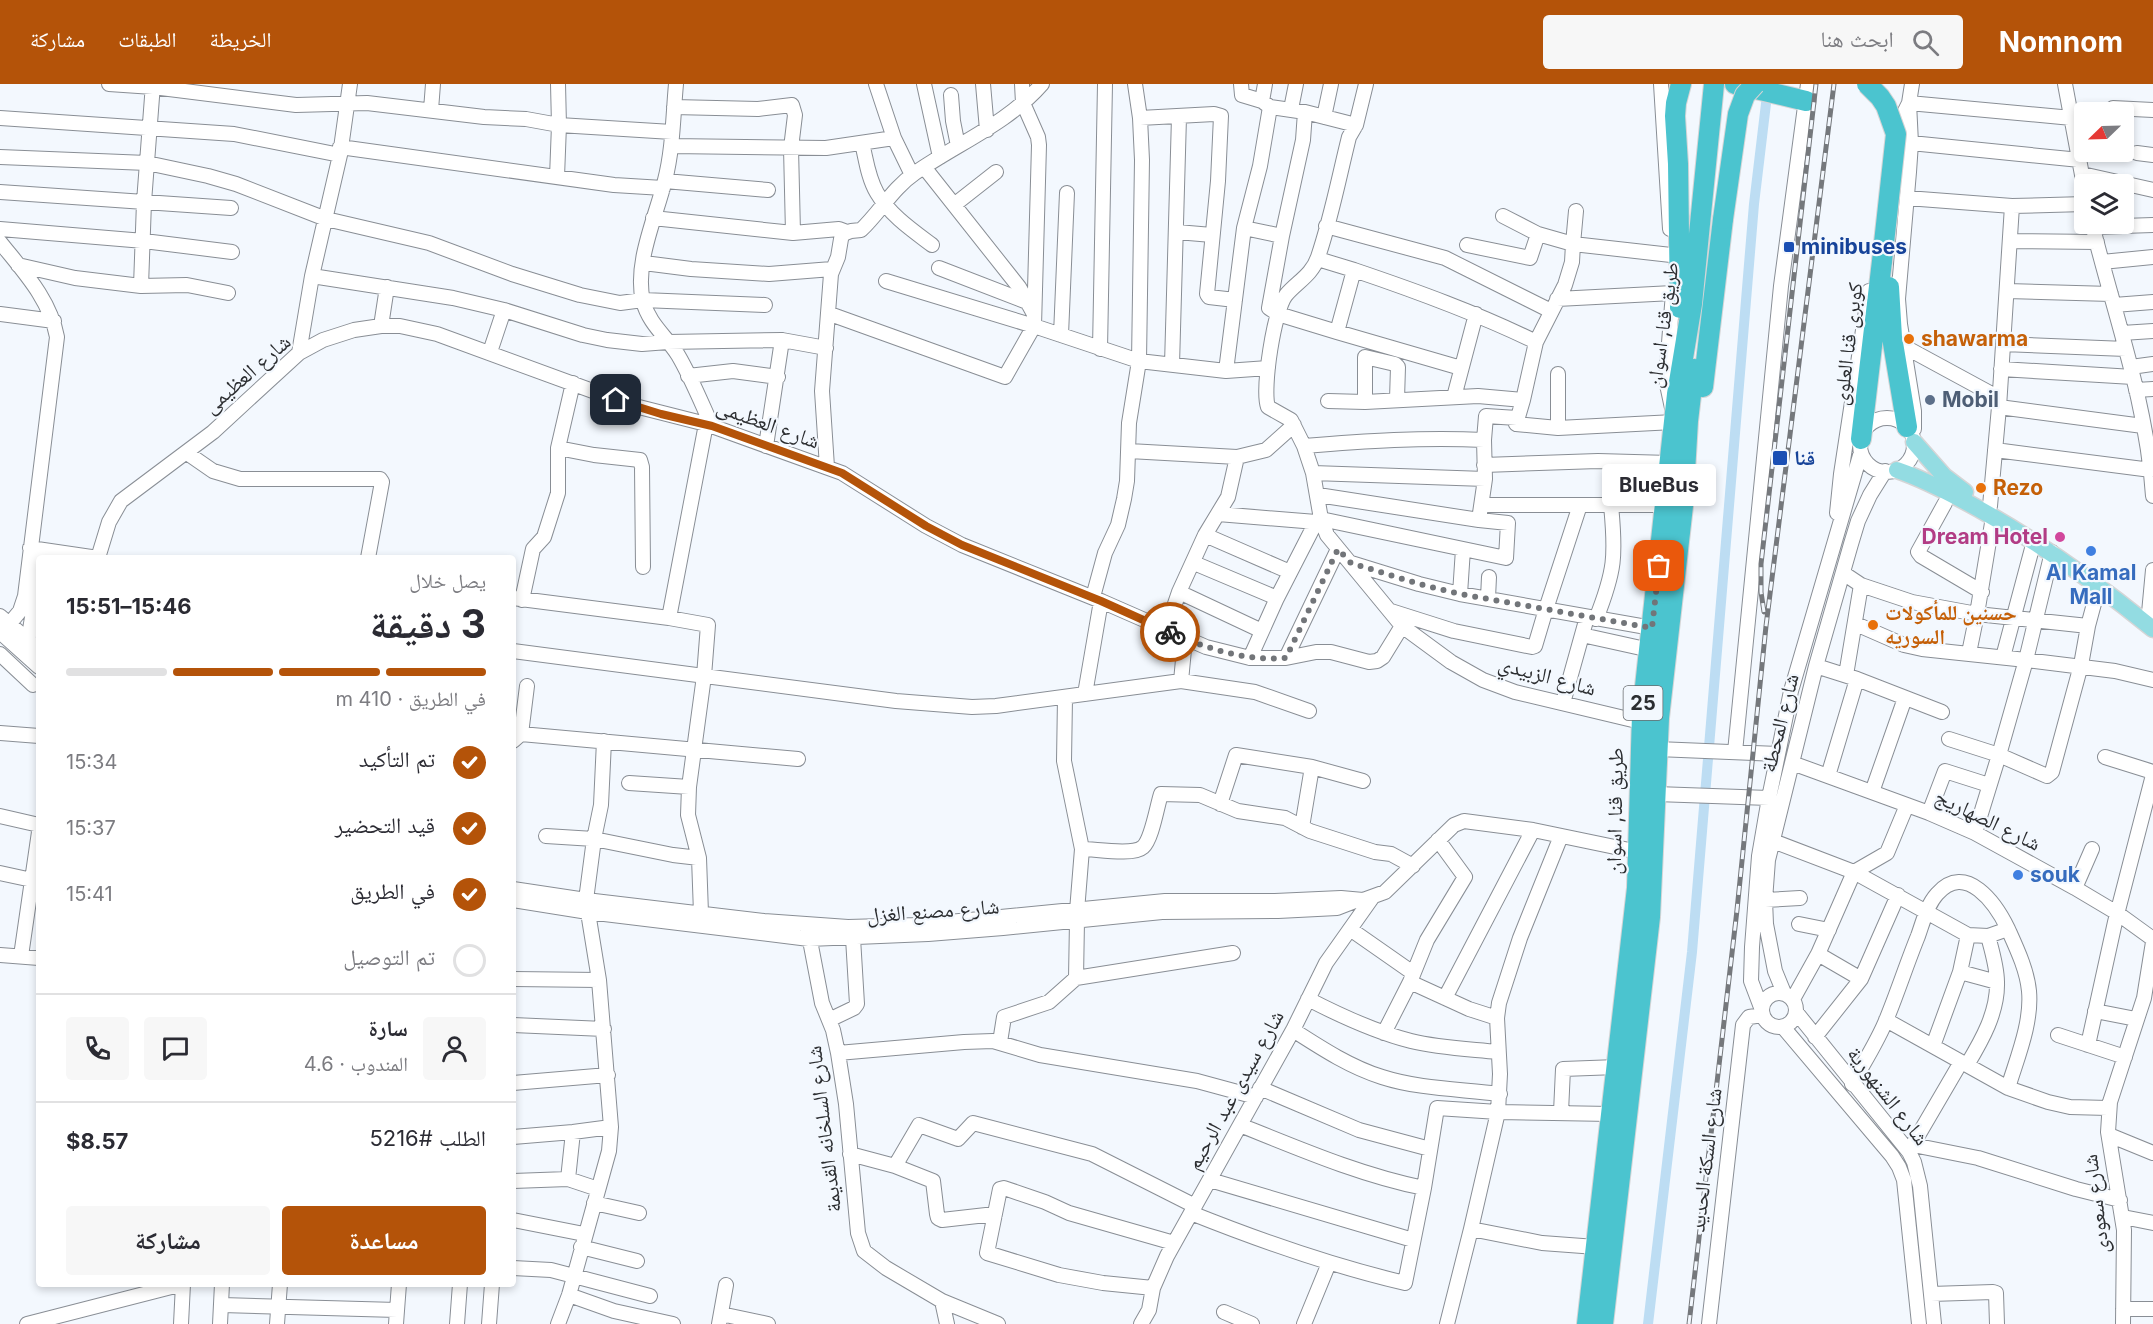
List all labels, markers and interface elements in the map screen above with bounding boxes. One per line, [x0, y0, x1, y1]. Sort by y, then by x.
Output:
search box [1543, 15, 1963, 69]
text: Nomnom [1999, 25, 2123, 59]
text: ابحث هنا [1820, 26, 1894, 52]
icon: search [1909, 26, 1942, 59]
text: مشاركة [30, 27, 85, 52]
text: الطبقات [118, 27, 177, 52]
text: الخريطة [210, 27, 271, 52]
north arrow [2074, 102, 2134, 162]
map controls [2074, 102, 2134, 234]
button: layers [2074, 174, 2134, 234]
place label: minibuses [1801, 234, 1907, 259]
marker: minibuses [1782, 240, 1796, 254]
street label: طريق قنا, اسوان [1641, 260, 1685, 390]
street label: كوبرى قنا العلوى [1828, 281, 1867, 407]
place label: shawarma [1921, 326, 2028, 351]
street label: شارع العظيمى [198, 329, 296, 419]
marker: shawarma [1902, 332, 1916, 346]
pin [590, 374, 641, 425]
icon: home [599, 383, 632, 416]
place label: Mobil [1942, 387, 1999, 412]
street label: شارع العظيمى [713, 393, 823, 455]
marker: Mobil [1923, 393, 1937, 407]
place label: قنا [1794, 445, 1815, 470]
marker: قنا [1771, 449, 1789, 467]
callout: BlueBus [1602, 464, 1716, 506]
text: BlueBus [1619, 473, 1699, 497]
place label: Rezo [1993, 475, 2043, 500]
marker: Rezo [1974, 481, 1988, 495]
place label: Dream Hotel [1921, 524, 2048, 549]
marker: Dream Hotel [2053, 530, 2067, 544]
pin [1633, 540, 1684, 591]
marker: Al Kamal Mall [2084, 544, 2098, 558]
icon: bag [1642, 549, 1675, 582]
place label: Al Kamal Mall [2046, 560, 2136, 609]
text: يصل خلال [409, 569, 486, 593]
text: 15:46–15:51 [66, 593, 192, 619]
place label: حسنين للمأكولات السوريه [1885, 599, 2017, 649]
text: 3 دقيقة [370, 600, 486, 647]
courier [1140, 602, 1200, 662]
icon: bike [1154, 616, 1187, 649]
marker: حسنين للمأكولات السوريه [1866, 618, 1880, 632]
street label: شارع الزبيدي [1494, 650, 1599, 705]
street label: شارع المحطة [1755, 671, 1805, 775]
road number: 25 [1624, 686, 1662, 720]
text: في الطريق · 410 m [335, 687, 486, 711]
text: تم التأكيد [359, 746, 435, 772]
icon: check [453, 746, 486, 779]
street label: طريق قنا, اسوان [1601, 747, 1629, 875]
text: 15:34 [66, 750, 117, 774]
street label: شارع الصهاريج [1931, 783, 2045, 857]
text: قيد التحضير [335, 812, 435, 838]
icon: check [453, 812, 486, 845]
text: 15:37 [66, 816, 116, 840]
place label: souk [2030, 862, 2081, 887]
marker: souk [2011, 868, 2025, 882]
text: في الطريق [350, 878, 435, 904]
icon: check [453, 878, 486, 911]
text: 15:41 [66, 882, 113, 906]
street label: شارع مصنع الغزل [866, 893, 1000, 929]
text: تم التوصيل [343, 944, 435, 970]
street label: شارع سيدى عبد الرحيم [1180, 1006, 1291, 1175]
text: سارة [369, 1015, 408, 1041]
button: phone [66, 1017, 129, 1080]
button: chat [144, 1017, 207, 1080]
button: person [423, 1017, 486, 1080]
street label: شارع الشنهورية [1841, 1042, 1935, 1150]
street label: شارع السلخانه القديمة [801, 1044, 847, 1214]
text: المندوب · 4.6 [304, 1052, 408, 1076]
street label: شارع السكة الحديد [1684, 1087, 1728, 1233]
text: الطلب #5216 [369, 1125, 486, 1151]
text: $8.57 [66, 1128, 128, 1154]
street label: شارع سعودى [2077, 1153, 2115, 1255]
button: مشاركة [66, 1206, 270, 1275]
button: مساعدة [282, 1206, 486, 1275]

